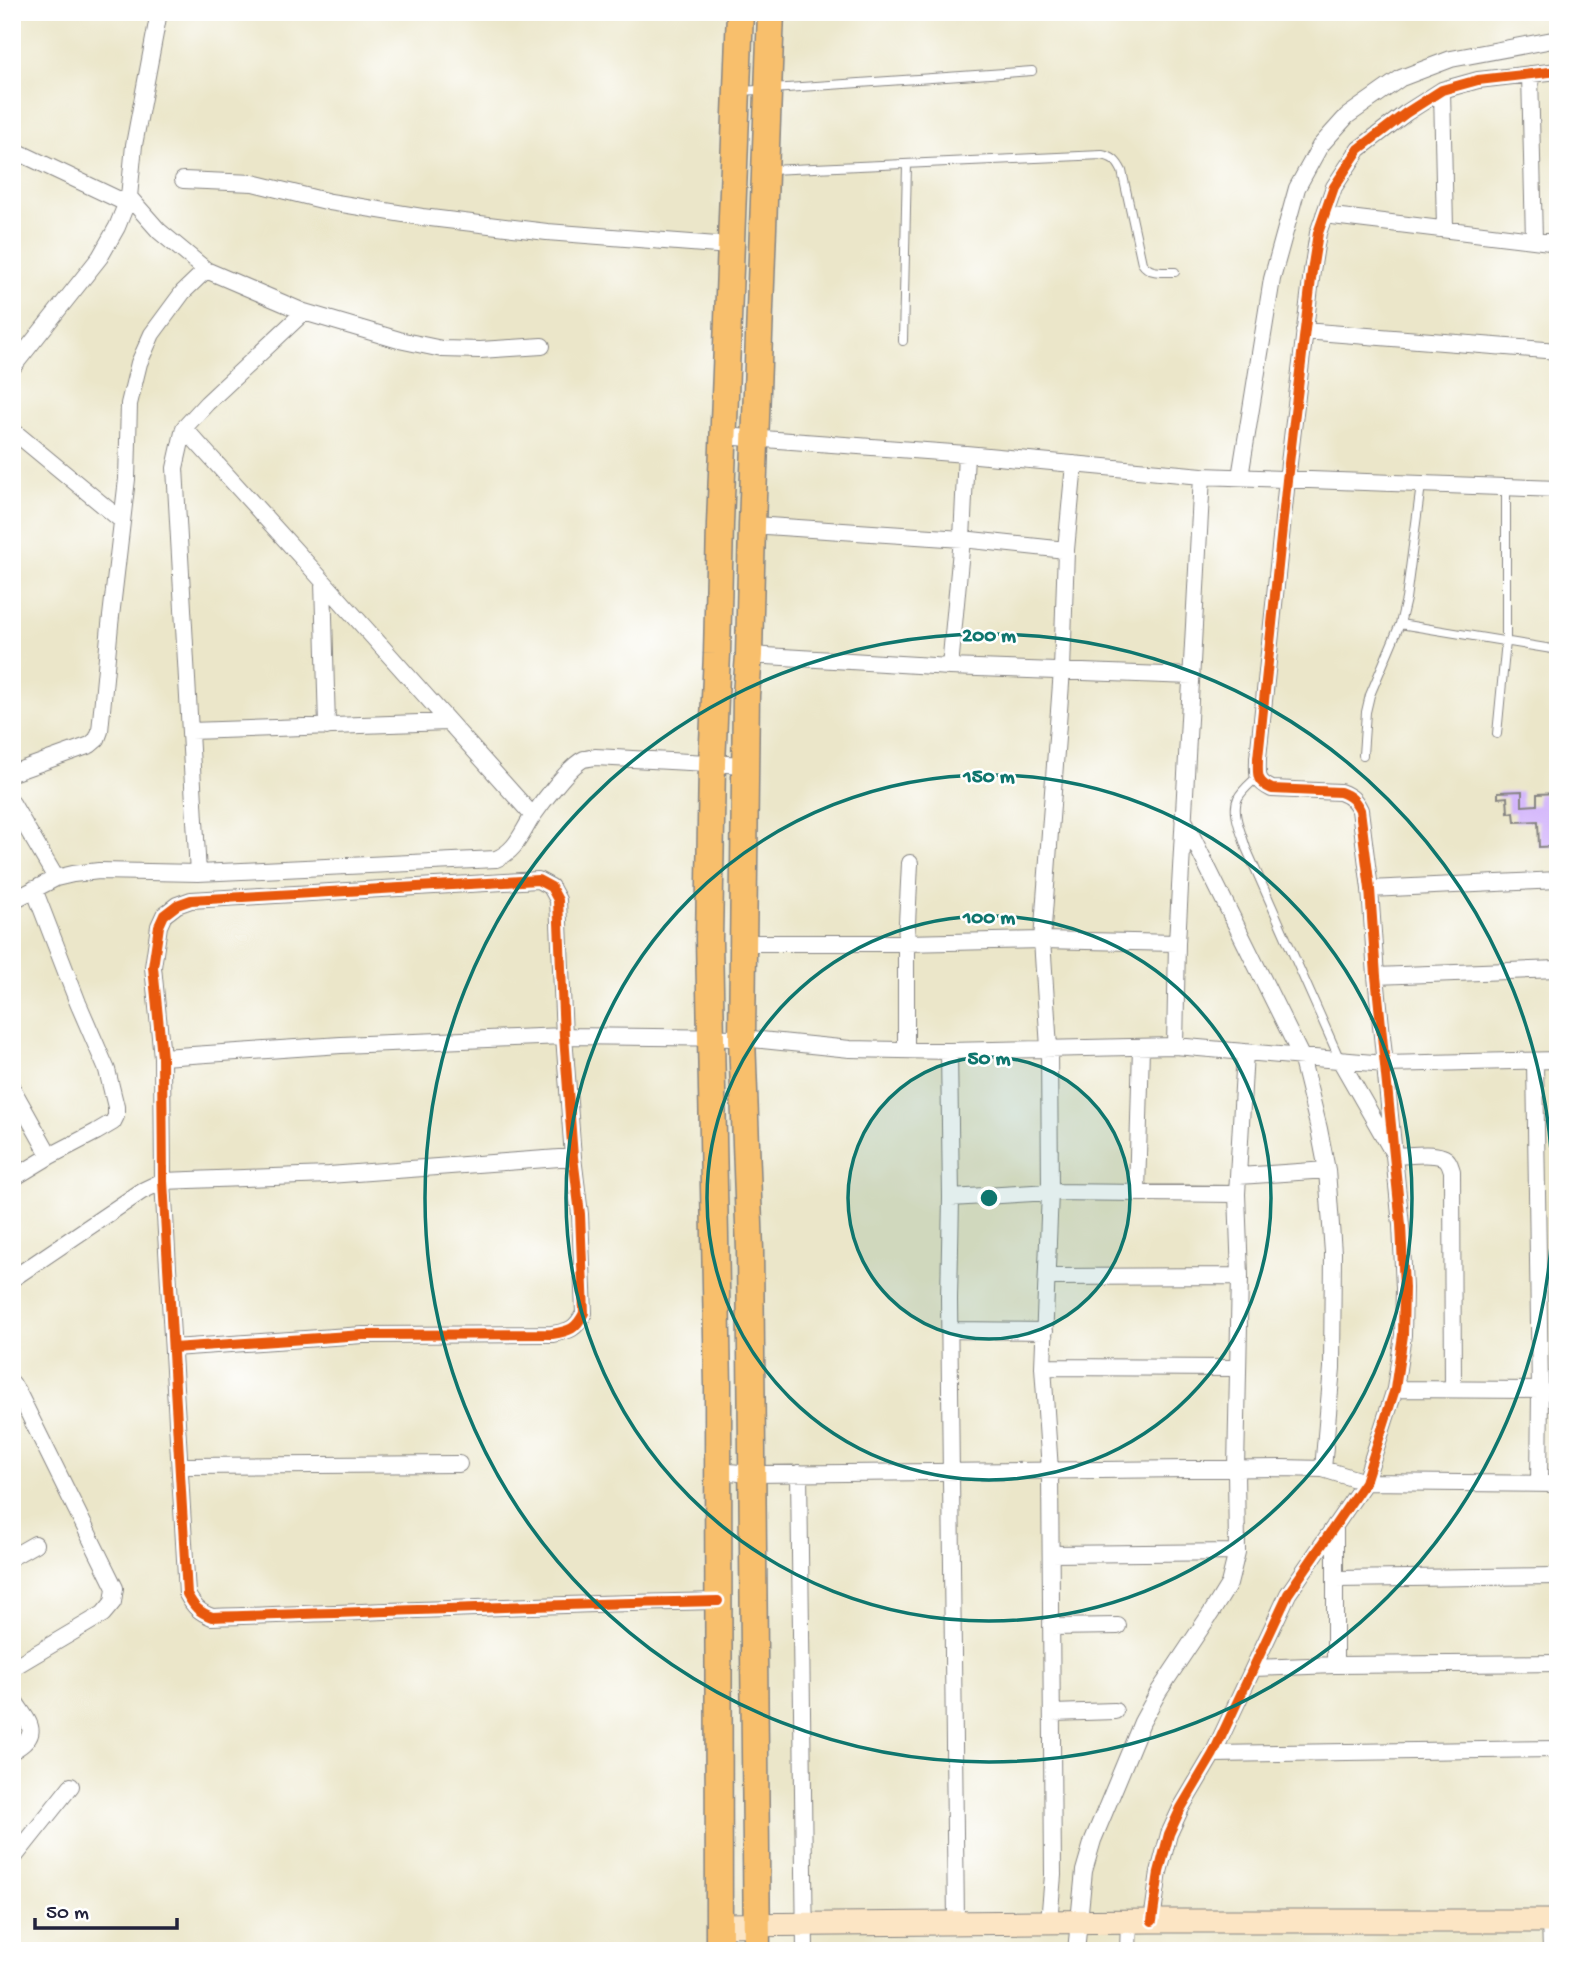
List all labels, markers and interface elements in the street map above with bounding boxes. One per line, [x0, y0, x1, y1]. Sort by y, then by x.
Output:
text: 200 m [962, 625, 1016, 650]
text: 150 m [962, 766, 1015, 791]
text: 100 m [962, 907, 1015, 932]
text: 50 m [968, 1048, 1011, 1073]
centre of rings [977, 1186, 1001, 1210]
scale bar [35, 1886, 177, 1930]
text: 50 m [46, 1902, 89, 1927]

